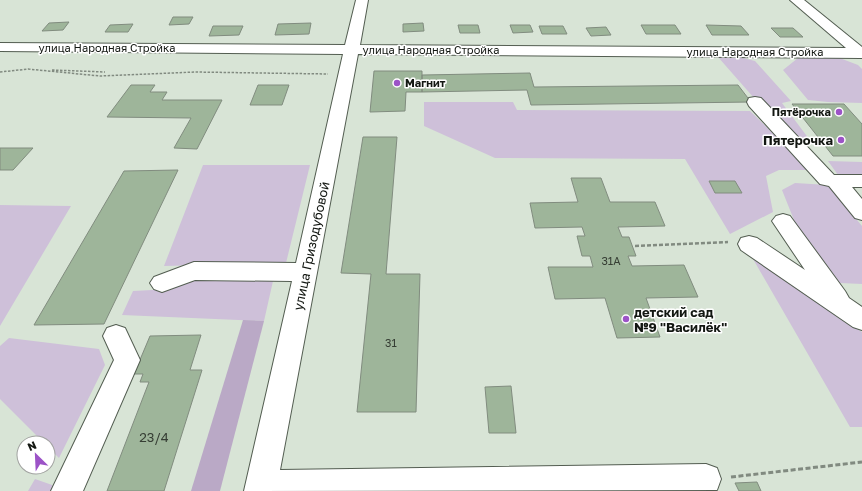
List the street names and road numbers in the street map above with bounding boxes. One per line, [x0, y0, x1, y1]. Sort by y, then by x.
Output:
street label: улица Народная Стройка [39, 41, 175, 54]
street label: улица Народная Стройка [363, 43, 499, 56]
street label: улица Народная Стройка [687, 45, 823, 58]
street label: улица Гризодубовой [290, 180, 332, 312]

